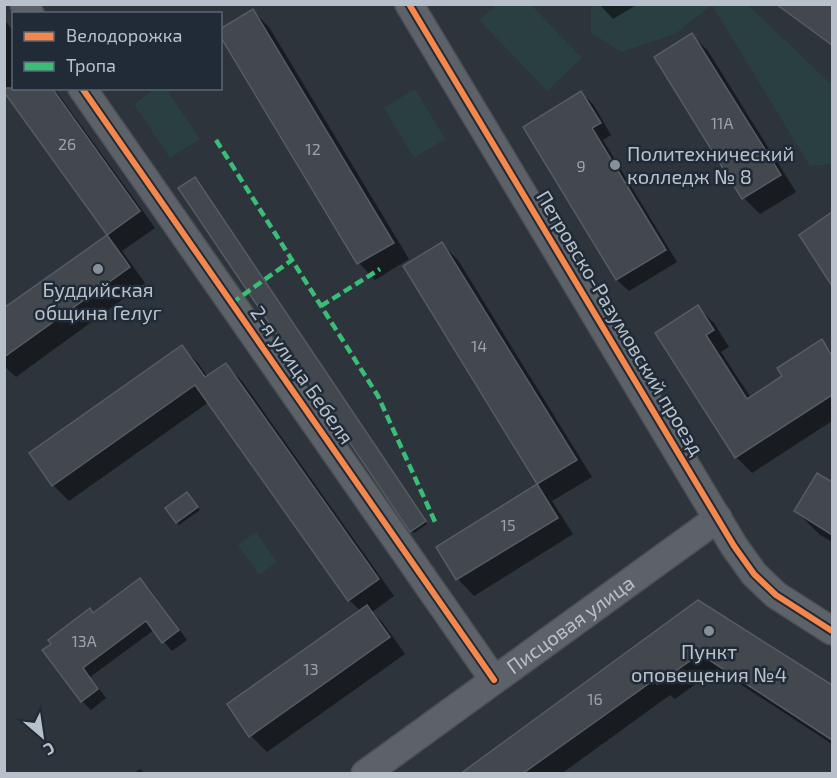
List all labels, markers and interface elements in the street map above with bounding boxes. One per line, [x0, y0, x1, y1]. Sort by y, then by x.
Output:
legend [12, 12, 222, 90]
text: Велодорожка [66, 24, 182, 46]
text: Тропа [66, 54, 116, 76]
house number: 11А [711, 113, 733, 132]
house number: 26 [58, 134, 76, 153]
house number: 12 [305, 139, 321, 158]
place label: Политехнический колледж № 8 [627, 141, 794, 188]
house number: 9 [576, 156, 586, 175]
marker: Политехнический колледж № 8 [608, 158, 622, 172]
street label: Петровско-Разумовский проезд [531, 186, 710, 460]
marker: Буддийская община Гелуг [91, 262, 105, 276]
place label: Буддийская община Гелуг [34, 277, 162, 325]
street label: 2-я улица Бебеля [245, 301, 359, 449]
house number: 14 [471, 336, 487, 355]
house number: 15 [501, 515, 515, 534]
street label: Писцовая улица [502, 570, 638, 678]
marker: Пункт оповещения №4 [702, 624, 716, 638]
house number: 13А [71, 631, 97, 650]
place label: Пункт оповещения №4 [631, 639, 787, 686]
house number: 13 [303, 659, 319, 678]
house number: 16 [587, 689, 603, 708]
north arrow [12, 706, 72, 766]
text: С [41, 739, 58, 760]

